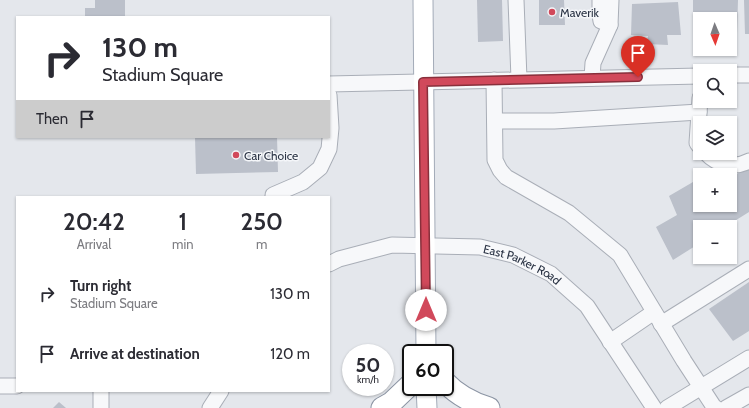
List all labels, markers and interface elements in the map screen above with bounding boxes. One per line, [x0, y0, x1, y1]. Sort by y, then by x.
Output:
place label: Maverik [560, 5, 599, 20]
marker: Maverik [547, 7, 557, 17]
north arrow [693, 12, 737, 56]
map controls [693, 12, 737, 264]
text: 130 m [102, 30, 178, 64]
icon: right [36, 32, 88, 84]
pin [621, 36, 655, 77]
icon: arrive [627, 42, 649, 64]
text: Stadium Square [102, 64, 223, 86]
button: search [693, 64, 737, 108]
icon: arrive [76, 108, 98, 130]
text: Then [36, 110, 68, 128]
button: layers [693, 116, 737, 160]
place label: Car Choice [244, 148, 298, 163]
marker: Car Choice [231, 150, 241, 160]
button: + [693, 168, 737, 212]
text: 20:42 [63, 207, 125, 236]
text: 1 [178, 207, 187, 236]
text: 250 [241, 207, 283, 236]
button: − [693, 220, 737, 264]
text: Arrival [77, 236, 111, 252]
text: min [172, 236, 193, 252]
text: m [256, 236, 267, 252]
street label: East Parker Road [482, 241, 565, 287]
text: Turn right [70, 277, 131, 295]
icon: right [36, 283, 58, 305]
text: 130 m [270, 285, 310, 303]
position arrow [405, 289, 447, 331]
text: Stadium Square [70, 295, 158, 311]
icon: arrive [36, 343, 58, 365]
speed limit sign: 60 [402, 344, 454, 396]
text: Arrive at destination [70, 345, 200, 363]
text: 120 m [270, 345, 310, 363]
text: 50 [356, 353, 380, 377]
text: km/h [357, 373, 379, 386]

